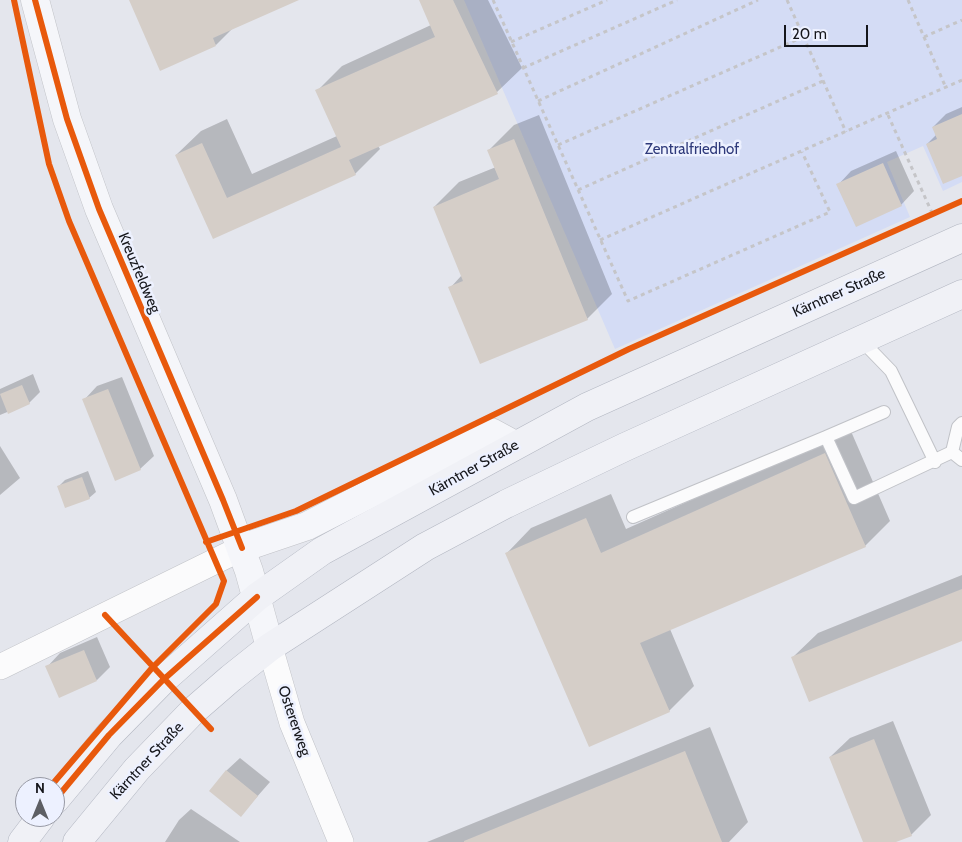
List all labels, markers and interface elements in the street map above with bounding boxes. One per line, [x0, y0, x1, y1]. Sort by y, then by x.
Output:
scale bar [787, 15, 871, 47]
text: 20 m [792, 25, 827, 43]
park label: Zentralfriedhof [645, 141, 739, 159]
street label: Kreuzfeldweg [114, 230, 164, 316]
street label: Kärntner Straße [790, 265, 888, 321]
street label: Kärntner Straße [426, 436, 522, 500]
street label: Ostererweg [274, 683, 314, 759]
street label: Kärntner Straße [106, 718, 188, 804]
north arrow [15, 777, 65, 827]
text: N [35, 779, 45, 797]

